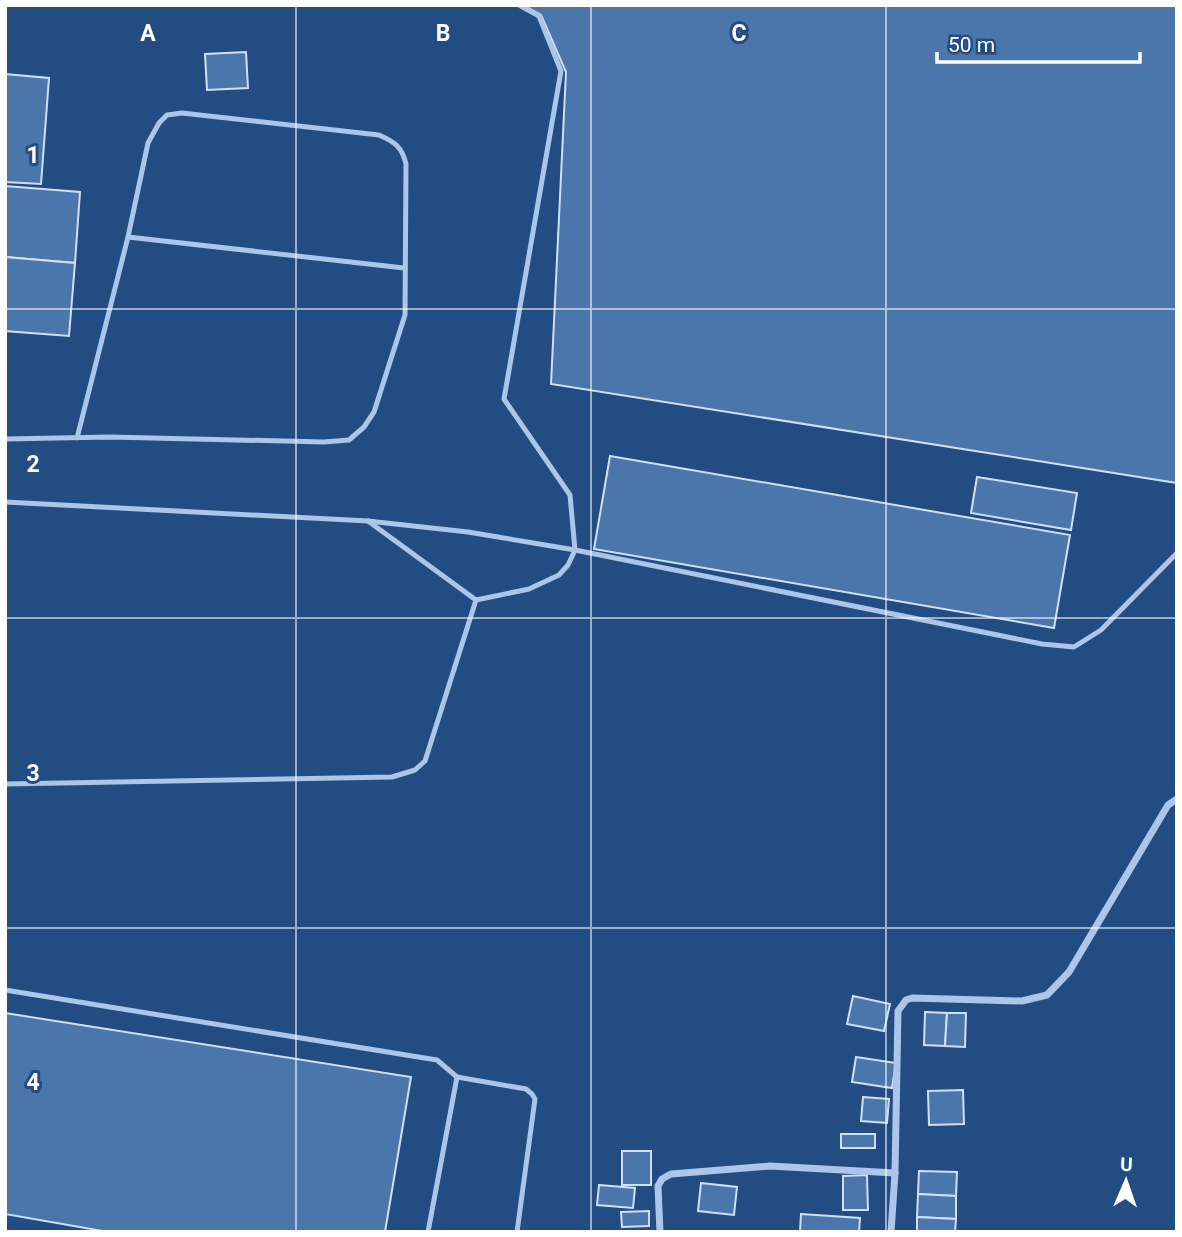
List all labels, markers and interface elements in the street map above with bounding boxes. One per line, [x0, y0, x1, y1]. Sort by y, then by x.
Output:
text: A [140, 20, 156, 47]
text: B [436, 20, 450, 47]
text: C [731, 20, 747, 47]
scale bar [937, 21, 1140, 65]
text: 50 m [948, 33, 995, 57]
text: 1 [26, 142, 40, 169]
text: 2 [26, 451, 40, 478]
text: 3 [26, 760, 40, 787]
text: 4 [26, 1069, 40, 1096]
north arrow [1091, 1146, 1161, 1216]
text: U [1120, 1153, 1133, 1176]

